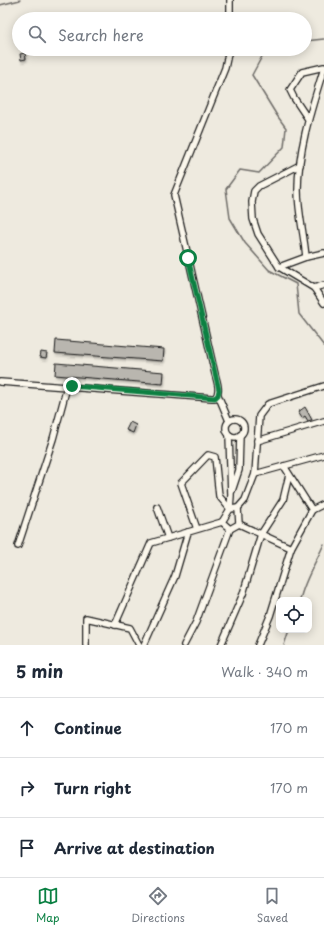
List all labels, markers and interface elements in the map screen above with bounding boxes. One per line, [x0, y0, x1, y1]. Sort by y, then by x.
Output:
search box [12, 12, 312, 56]
icon: search [26, 23, 48, 45]
text: Search here [58, 23, 144, 46]
route start [179, 249, 197, 267]
route end [63, 377, 81, 395]
map controls [276, 597, 312, 633]
button: locate [276, 597, 312, 633]
text: 5 min [16, 658, 63, 684]
text: Walk · 340 m [221, 662, 308, 681]
text: Continue [54, 716, 122, 739]
icon: ahead [16, 717, 38, 739]
text: 170 m [270, 718, 308, 737]
text: Turn right [54, 776, 131, 799]
icon: right [16, 777, 38, 799]
text: 170 m [270, 778, 308, 797]
text: Arrive at destination [54, 836, 215, 859]
icon: arrive [16, 837, 38, 859]
tab: Map [36, 885, 59, 926]
tab: Directions [131, 885, 185, 926]
tab: Saved [257, 885, 288, 926]

